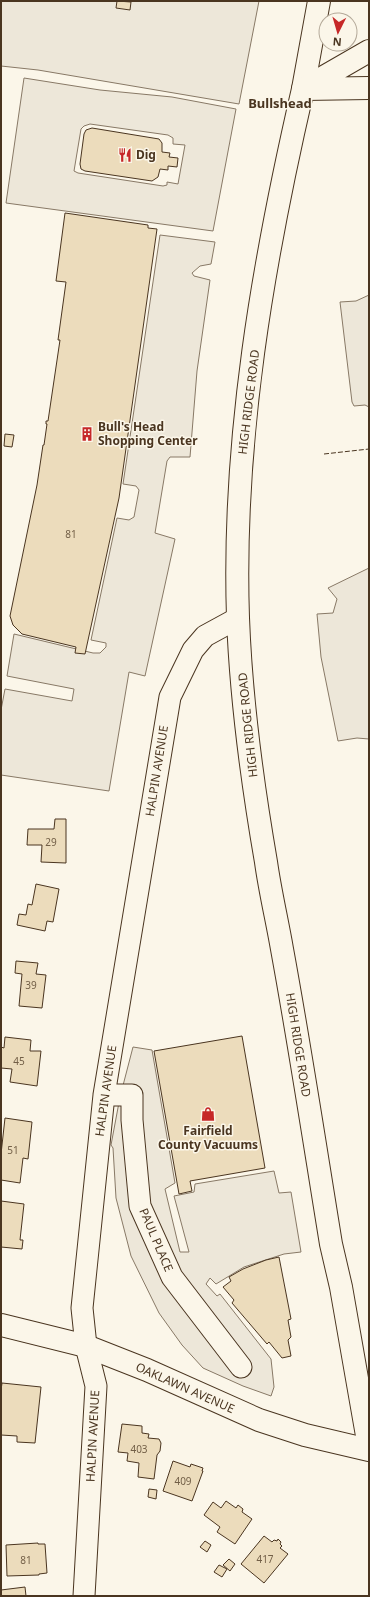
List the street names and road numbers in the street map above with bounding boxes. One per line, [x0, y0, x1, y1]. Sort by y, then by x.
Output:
street label: HIGH RIDGE ROAD [234, 348, 263, 455]
street label: HIGH RIDGE ROAD [234, 671, 261, 778]
street label: HALPIN AVENUE [141, 724, 172, 818]
street label: HIGH RIDGE ROAD [282, 991, 315, 1099]
street label: HALPIN AVENUE [91, 1044, 120, 1138]
street label: PAUL PLACE [135, 1205, 178, 1274]
street label: OAKLAWN AVENUE [133, 1358, 237, 1417]
street label: HALPIN AVENUE [82, 1390, 103, 1482]

